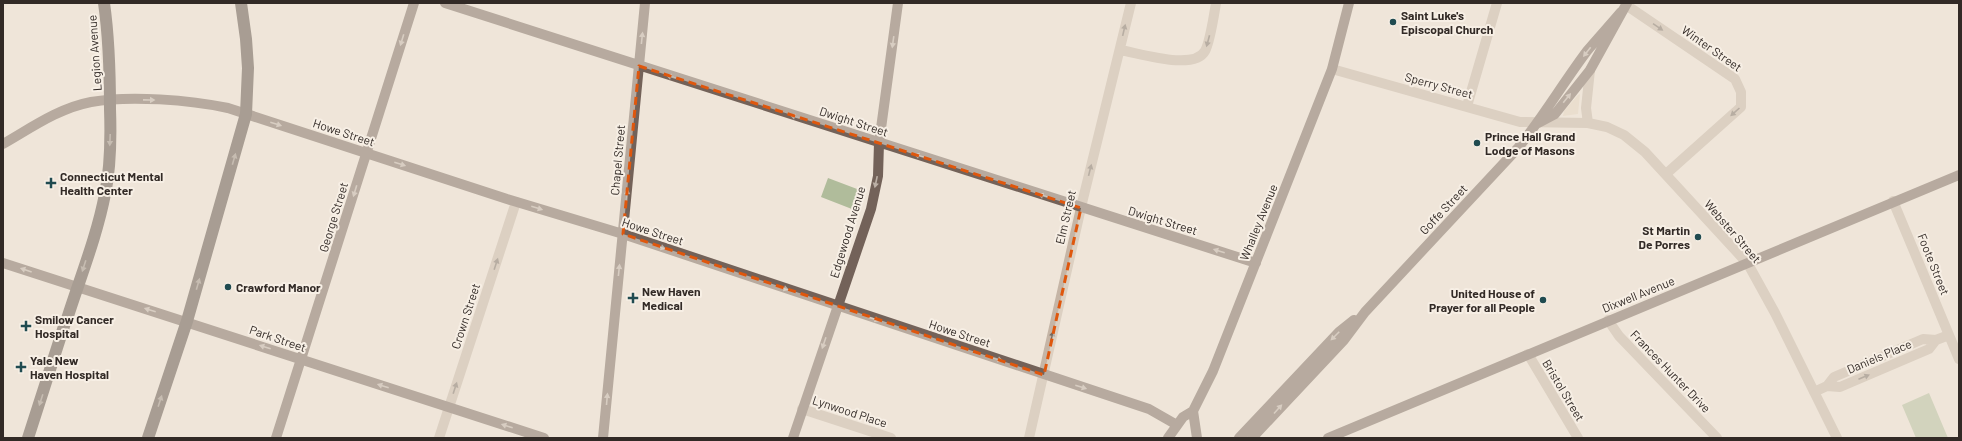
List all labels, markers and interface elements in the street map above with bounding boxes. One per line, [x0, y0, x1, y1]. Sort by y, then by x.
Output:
place label: Saint Luke's Episcopal Church [1401, 8, 1493, 36]
street label: Legion Avenue [84, 14, 104, 92]
marker: Saint Luke's Episcopal Church [1388, 17, 1398, 27]
street label: Winter Street [1679, 22, 1745, 74]
one-way arrow [1653, 23, 1664, 31]
one-way arrow [1122, 24, 1128, 36]
one-way arrow [638, 32, 645, 44]
one-way arrow [399, 34, 405, 46]
one-way arrow [1204, 35, 1210, 47]
one-way arrow [890, 36, 896, 48]
one-way arrow [1583, 47, 1591, 58]
street label: Sperry Street [1404, 69, 1474, 101]
one-way arrow [666, 74, 678, 80]
one-way arrow [1563, 93, 1572, 104]
one-way arrow [143, 97, 156, 103]
street label: Dwight Street [818, 103, 890, 139]
one-way arrow [1730, 107, 1740, 117]
one-way arrow [790, 113, 802, 119]
street label: Howe Street [311, 115, 377, 149]
one-way arrow [271, 121, 283, 127]
street label: Chapel Street [607, 124, 627, 196]
place label: Prince Hall Grand Lodge of Masons [1485, 129, 1576, 157]
one-way arrow [107, 134, 114, 146]
marker: Prince Hall Grand Lodge of Masons [1472, 138, 1482, 148]
one-way arrow [231, 153, 237, 165]
one-way arrow [913, 153, 925, 159]
one-way arrow [394, 161, 406, 167]
one-way arrow [1087, 164, 1093, 176]
place label: Connecticut Mental Health Center [60, 169, 163, 197]
one-way arrow [873, 176, 879, 188]
marker: Connecticut Mental Health Center [45, 177, 57, 189]
street label: George Street [316, 180, 350, 254]
street label: Goffe Street [1416, 181, 1470, 237]
street label: Whalley Avenue [1236, 182, 1280, 262]
street label: Edgewood Avenue [826, 184, 868, 280]
one-way arrow [352, 185, 358, 197]
one-way arrow [623, 189, 630, 201]
street label: Elm Street [1052, 189, 1078, 245]
one-way arrow [1037, 193, 1049, 199]
street label: Webster Street [1702, 197, 1764, 265]
street label: Dwight Street [1127, 203, 1199, 237]
one-way arrow [531, 205, 543, 211]
street label: Howe Street [620, 214, 686, 248]
place label: St Martin De Porres [1639, 223, 1690, 251]
street label: Foote Street [1915, 231, 1953, 297]
marker: St Martin De Porres [1693, 232, 1703, 242]
one-way arrow [654, 244, 666, 250]
one-way arrow [1212, 248, 1224, 254]
one-way arrow [493, 258, 499, 270]
one-way arrow [80, 261, 86, 273]
one-way arrow [616, 264, 623, 276]
one-way arrow [20, 267, 32, 273]
street label: Dixwell Avenue [1600, 273, 1676, 315]
one-way arrow [195, 277, 201, 289]
place label: Crawford Manor [236, 280, 321, 294]
street label: Crown Street [448, 281, 482, 351]
marker: Crawford Manor [223, 282, 233, 292]
place label: New Haven Medical [642, 284, 701, 312]
one-way arrow [777, 286, 789, 292]
place label: United House of Prayer for all People [1429, 286, 1535, 314]
marker: New Haven Medical [627, 292, 639, 304]
marker: United House of Prayer for all People [1538, 295, 1548, 305]
one-way arrow [143, 307, 155, 313]
place label: Smilow Cancer Hospital [35, 312, 114, 340]
one-way arrow [868, 316, 880, 322]
street label: Howe Street [927, 316, 993, 350]
marker: Smilow Cancer Hospital [20, 320, 32, 332]
street label: Park Street [248, 322, 308, 354]
street label: Frances Hunter Drive [1628, 327, 1714, 415]
one-way arrow [1050, 330, 1056, 343]
one-way arrow [1330, 331, 1340, 341]
street label: Daniels Place [1845, 336, 1913, 376]
one-way arrow [821, 338, 827, 350]
one-way arrow [259, 344, 271, 350]
place label: Yale New Haven Hospital [30, 353, 109, 381]
one-way arrow [992, 357, 1004, 363]
street label: Bristol Street [1540, 357, 1588, 423]
marker: Yale New Haven Hospital [15, 361, 27, 373]
one-way arrow [1859, 373, 1871, 379]
one-way arrow [453, 381, 459, 393]
one-way arrow [376, 383, 388, 389]
one-way arrow [1075, 384, 1087, 390]
street label: Lynwood Place [811, 392, 889, 430]
one-way arrow [604, 393, 610, 405]
one-way arrow [37, 395, 43, 407]
one-way arrow [158, 395, 164, 407]
one-way arrow [1274, 404, 1283, 414]
one-way arrow [500, 423, 512, 429]

